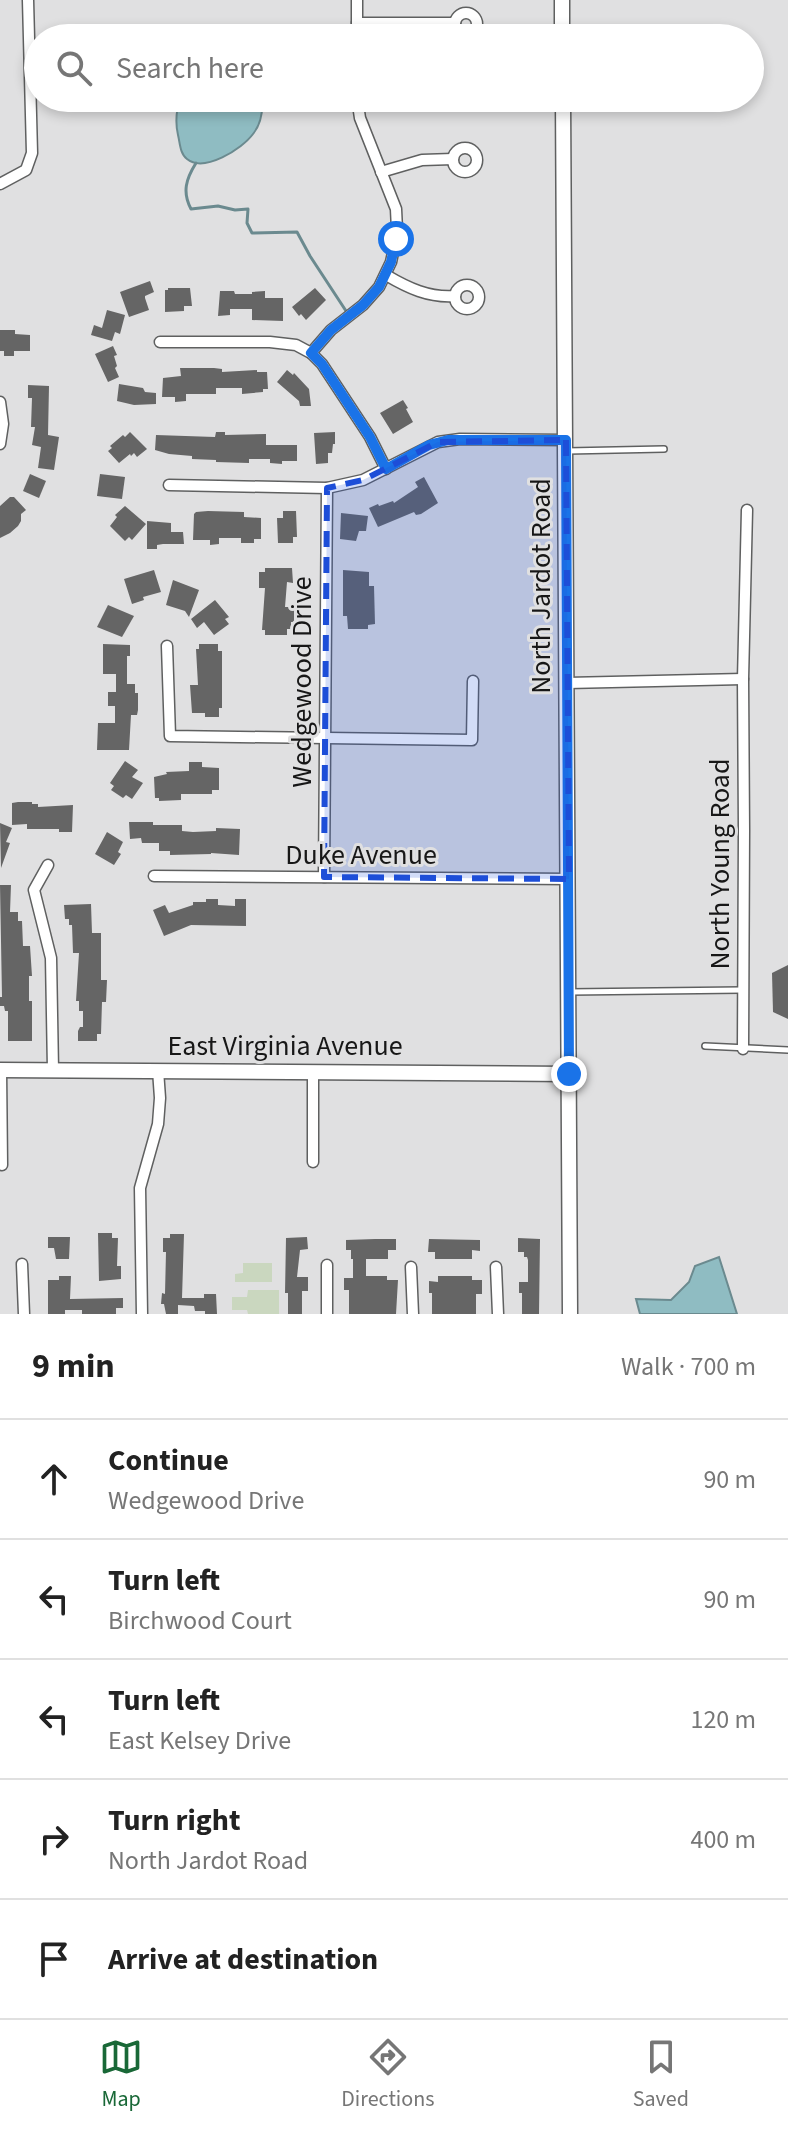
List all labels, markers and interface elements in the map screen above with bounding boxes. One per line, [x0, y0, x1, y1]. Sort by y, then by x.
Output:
search box [24, 24, 764, 112]
icon: search [52, 46, 96, 90]
text: Search here [116, 47, 264, 90]
route start [378, 221, 414, 257]
street label: North Jardot Road [521, 478, 561, 694]
street label: Wedgewood Drive [282, 576, 322, 788]
street label: North Young Road [700, 758, 740, 970]
street label: Duke Avenue [285, 835, 437, 875]
street label: East Virginia Avenue [167, 1026, 403, 1066]
route end [551, 1056, 587, 1092]
text: 9 min [32, 1342, 115, 1391]
text: Walk · 700 m [621, 1348, 756, 1385]
text: Continue [108, 1439, 229, 1482]
icon: ahead [32, 1457, 76, 1501]
text: 90 m [703, 1461, 756, 1498]
text: Wedgewood Drive [108, 1482, 304, 1519]
text: Turn left [108, 1559, 220, 1602]
icon: left [32, 1577, 76, 1621]
text: 90 m [703, 1581, 756, 1618]
text: Birchwood Court [108, 1602, 292, 1639]
text: Turn left [108, 1679, 220, 1722]
icon: left [32, 1697, 76, 1741]
text: 120 m [690, 1701, 756, 1738]
text: East Kelsey Drive [108, 1722, 291, 1759]
text: Turn right [108, 1799, 240, 1842]
icon: right [32, 1817, 76, 1861]
text: 400 m [690, 1821, 756, 1858]
text: North Jardot Road [108, 1842, 308, 1879]
icon: arrive [32, 1937, 76, 1981]
text: Arrive at destination [108, 1938, 378, 1981]
tab: Map [99, 2035, 143, 2115]
tab: Directions [341, 2035, 434, 2115]
tab: Saved [633, 2035, 689, 2115]

